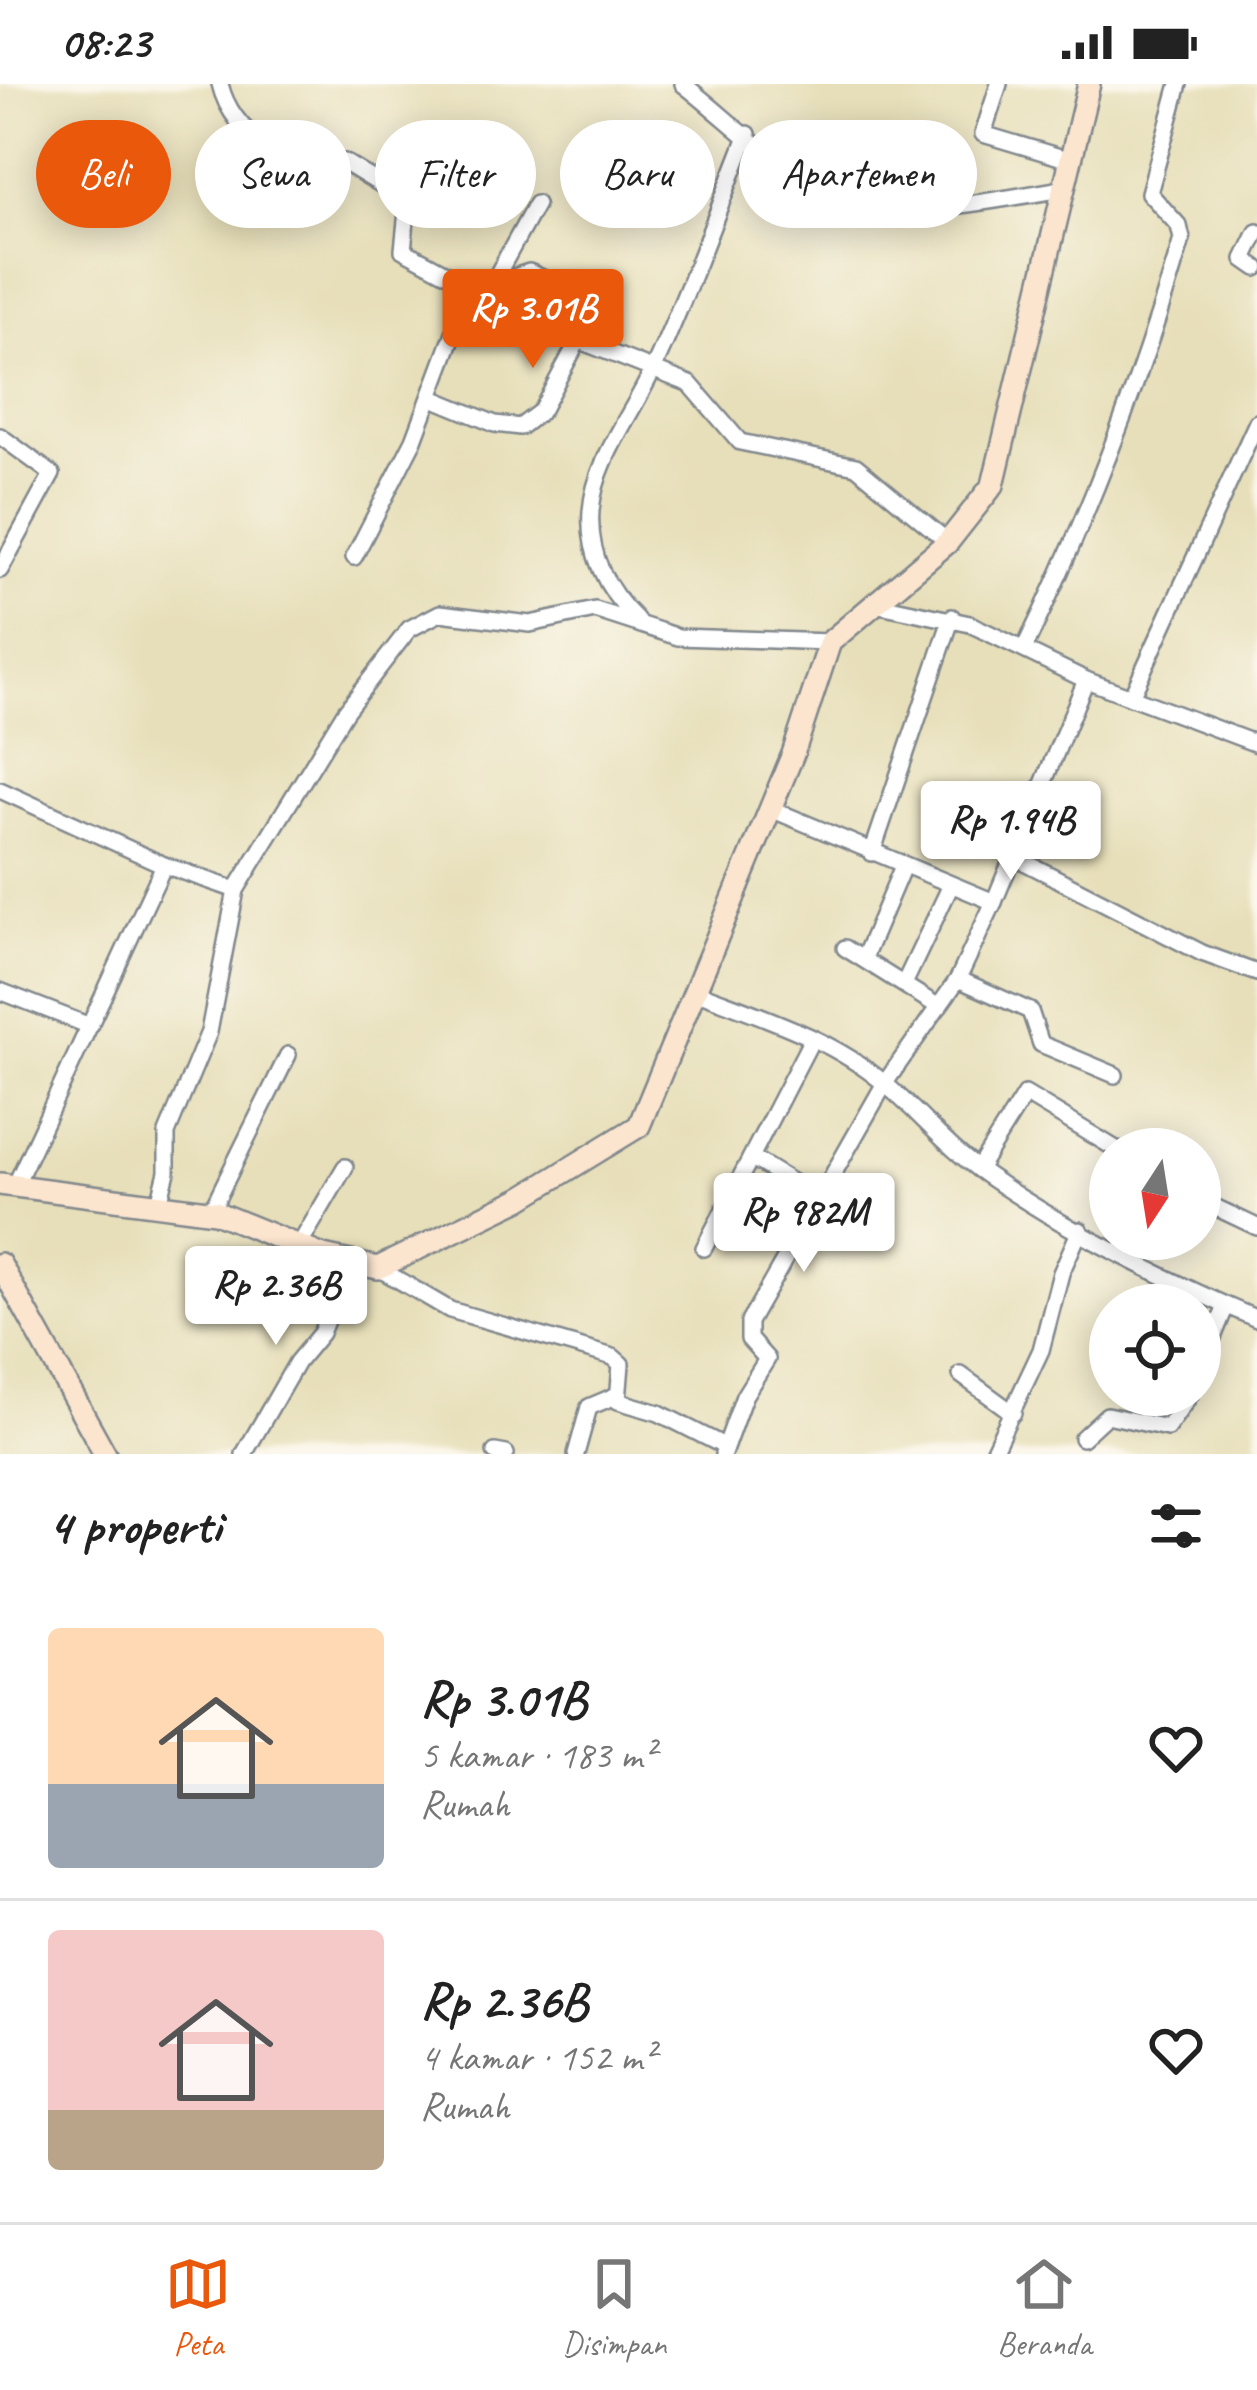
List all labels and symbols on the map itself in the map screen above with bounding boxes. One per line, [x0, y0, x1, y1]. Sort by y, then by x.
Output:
pin: Rp 3.01B [409, 269, 657, 371]
pin: Rp 1.94B [887, 781, 1135, 883]
north arrow [1089, 1128, 1221, 1260]
pin: Rp 982M [693, 1173, 915, 1275]
pin: Rp 2.36B [152, 1246, 400, 1348]

